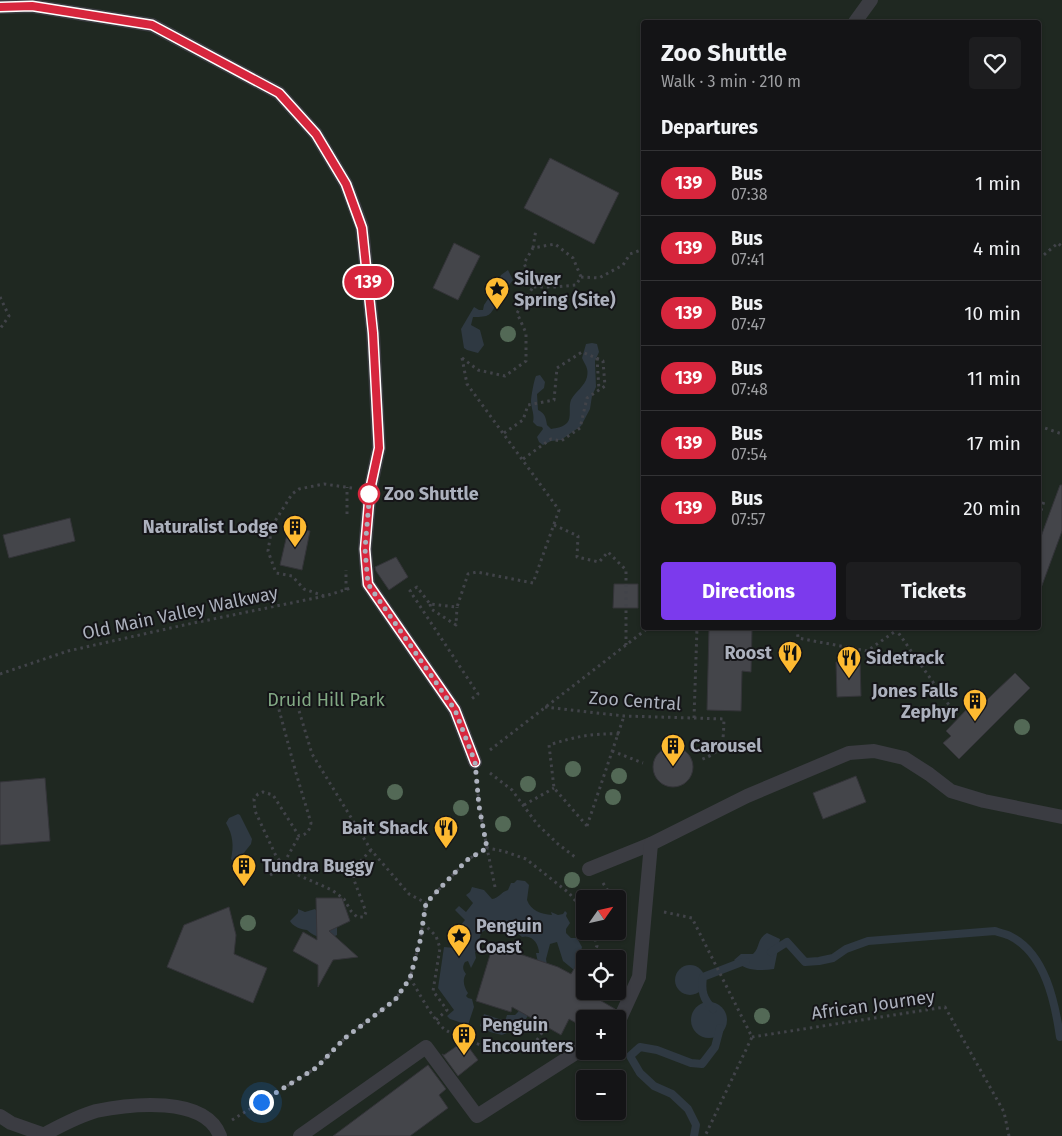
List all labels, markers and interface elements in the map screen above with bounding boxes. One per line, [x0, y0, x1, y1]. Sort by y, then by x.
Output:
button: heart [969, 37, 1021, 89]
text: Zoo Shuttle [661, 39, 787, 67]
text: Walk · 3 min · 210 m [661, 72, 801, 91]
text: Departures [661, 116, 758, 139]
text: Bus [731, 162, 763, 185]
text: 139 [675, 172, 702, 194]
text: 1 min [975, 172, 1021, 195]
text: 07:38 [731, 185, 768, 204]
text: Bus [731, 227, 763, 250]
text: 139 [675, 237, 702, 259]
text: 4 min [973, 237, 1021, 260]
text: 07:41 [731, 250, 765, 269]
line badge: 139 [339, 266, 397, 298]
place label: Silver Spring (Site) [514, 268, 616, 311]
text: 139 [354, 271, 382, 293]
place icon: Silver Spring (Site) [484, 276, 510, 310]
text: Bus [731, 292, 763, 315]
text: 139 [675, 302, 702, 324]
text: 10 min [964, 302, 1021, 325]
text: 07:47 [731, 315, 766, 334]
text: Bus [731, 357, 763, 380]
text: 139 [675, 367, 702, 389]
text: 11 min [967, 367, 1021, 390]
text: 07:48 [731, 380, 768, 399]
text: Bus [731, 422, 763, 445]
text: 139 [675, 432, 702, 454]
text: 17 min [967, 432, 1021, 455]
text: 07:54 [731, 445, 767, 464]
marker: Zoo Shuttle [358, 483, 380, 505]
place label: Zoo Shuttle [384, 483, 479, 505]
text: Bus [731, 487, 763, 510]
text: 139 [675, 497, 702, 519]
text: 20 min [963, 497, 1021, 520]
text: 07:57 [731, 510, 765, 529]
building icon: Naturalist Lodge [282, 514, 308, 548]
place label: Naturalist Lodge [143, 516, 278, 538]
button: Directions [661, 562, 836, 620]
button: Tickets [846, 562, 1021, 620]
street label: Old Main Valley Walkway [80, 581, 280, 645]
restaurant icon: Roost [777, 640, 803, 674]
place label: Roost [724, 642, 773, 664]
restaurant icon: Sidetrack [836, 645, 862, 679]
place label: Sidetrack [866, 647, 945, 669]
place label: Jones Falls Zephyr [871, 680, 959, 723]
street label: Zoo Central [588, 687, 682, 715]
building icon: Jones Falls Zephyr [962, 688, 988, 722]
park label: Druid Hill Park [267, 689, 386, 711]
building icon: Carousel [660, 733, 686, 767]
place label: Carousel [690, 735, 762, 757]
restaurant icon: Bait Shack [433, 815, 459, 849]
place label: Bait Shack [342, 817, 429, 839]
building icon: Tundra Buggy [231, 853, 257, 887]
place label: Tundra Buggy [262, 855, 374, 877]
north arrow [576, 890, 626, 940]
map controls [576, 890, 626, 1120]
place label: Penguin Coast [476, 915, 542, 958]
place icon: Penguin Coast [446, 923, 472, 957]
button: locate [576, 950, 626, 1000]
street label: African Journey [810, 985, 936, 1025]
button: + [576, 1010, 626, 1060]
place label: Penguin Encounters [482, 1014, 574, 1057]
building icon: Penguin Encounters [451, 1022, 477, 1056]
button: − [576, 1070, 626, 1120]
your location [249, 1090, 274, 1115]

